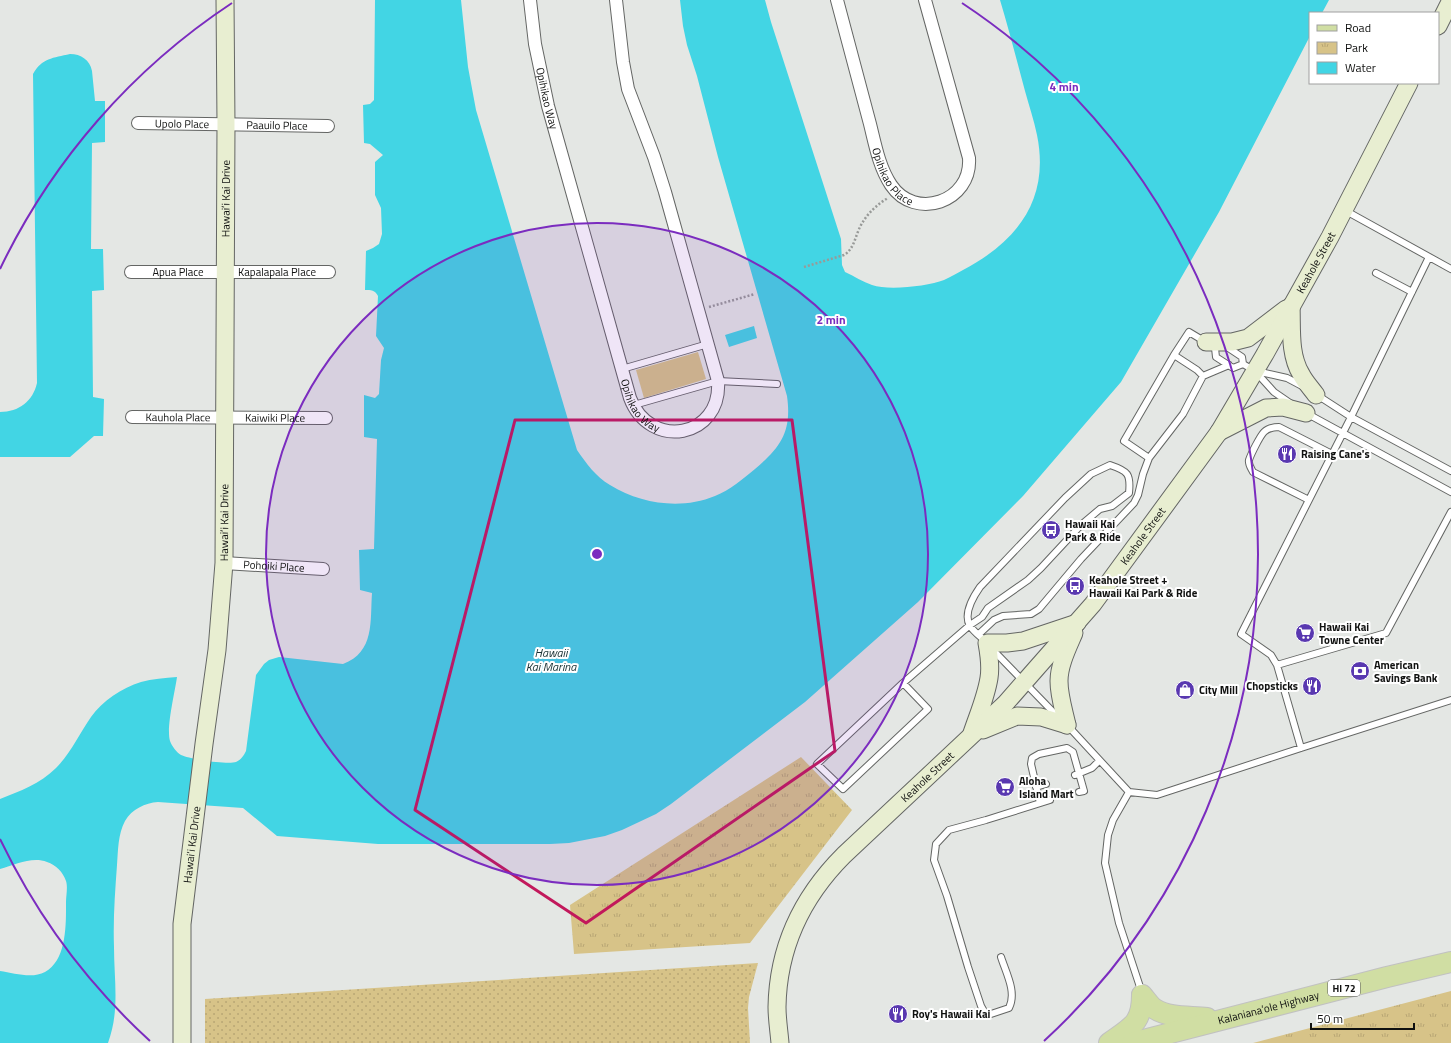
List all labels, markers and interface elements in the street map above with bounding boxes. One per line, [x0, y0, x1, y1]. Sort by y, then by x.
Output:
legend [1309, 12, 1439, 84]
text: Road [1345, 18, 1371, 37]
text: Park [1345, 38, 1368, 57]
text: Water [1345, 58, 1376, 77]
street label: Opihikao Way [532, 66, 562, 132]
text: 4 min [1049, 77, 1079, 96]
street label: Upolo Place [155, 115, 210, 132]
street label: Paauilo Place [246, 117, 308, 134]
street label: Opihikao Place [868, 146, 916, 209]
street label: Hawai’i Kai Drive [217, 159, 234, 237]
street label: Keahole Street [1292, 229, 1339, 296]
street label: Apua Place [152, 264, 204, 280]
street label: Kapalapala Place [238, 264, 316, 280]
text: 2 min [816, 310, 846, 329]
street label: Opihikao Way [617, 377, 663, 436]
street label: Kauhola Place [146, 409, 211, 425]
street label: Kaiwiki Place [245, 410, 305, 426]
restaurant icon: Raising Cane's [1276, 443, 1298, 465]
place label: Raising Cane's [1301, 446, 1370, 462]
street label: Hawai’i Kai Drive [216, 483, 232, 561]
street label: Keahole Street [1116, 504, 1169, 568]
place label: Hawaii Kai Park & Ride [1065, 516, 1121, 545]
bus stop icon: Hawaii Kai Park & Ride [1040, 519, 1062, 541]
centre of rings [590, 547, 604, 561]
street label: Pohoiki Place [243, 556, 306, 576]
place label: Keahole Street + Hawaii Kai Park & Ride [1089, 572, 1198, 601]
bus stop icon: Keahole Street + Hawaii Kai Park & Ride [1064, 575, 1086, 597]
place label: Hawaii Kai Towne Center [1319, 619, 1384, 648]
supermarket icon: Hawaii Kai Towne Center [1294, 622, 1316, 644]
water label: Hawaii Kai Marina [526, 643, 577, 676]
place label: American Savings Bank [1374, 657, 1438, 686]
bank icon: American Savings Bank [1349, 660, 1371, 682]
restaurant icon: Chopsticks [1301, 675, 1323, 697]
place label: Chopsticks [1246, 678, 1298, 694]
shop icon: City Mill [1174, 679, 1196, 701]
place label: City Mill [1199, 682, 1238, 698]
street label: Keahole Street [897, 748, 958, 806]
place label: Aloha Island Mart [1019, 773, 1074, 802]
supermarket icon: Aloha Island Mart [994, 776, 1016, 798]
street label: Hawai’i Kai Drive [179, 805, 204, 884]
road number: HI 72 [1328, 980, 1360, 996]
street label: Kalaniana’ole Highway [1216, 987, 1322, 1028]
restaurant icon: Roy's Hawaii Kai [887, 1003, 909, 1025]
scale bar [1311, 1005, 1414, 1031]
place label: Roy's Hawaii Kai [912, 1006, 991, 1022]
text: 50 m [1317, 1009, 1343, 1028]

